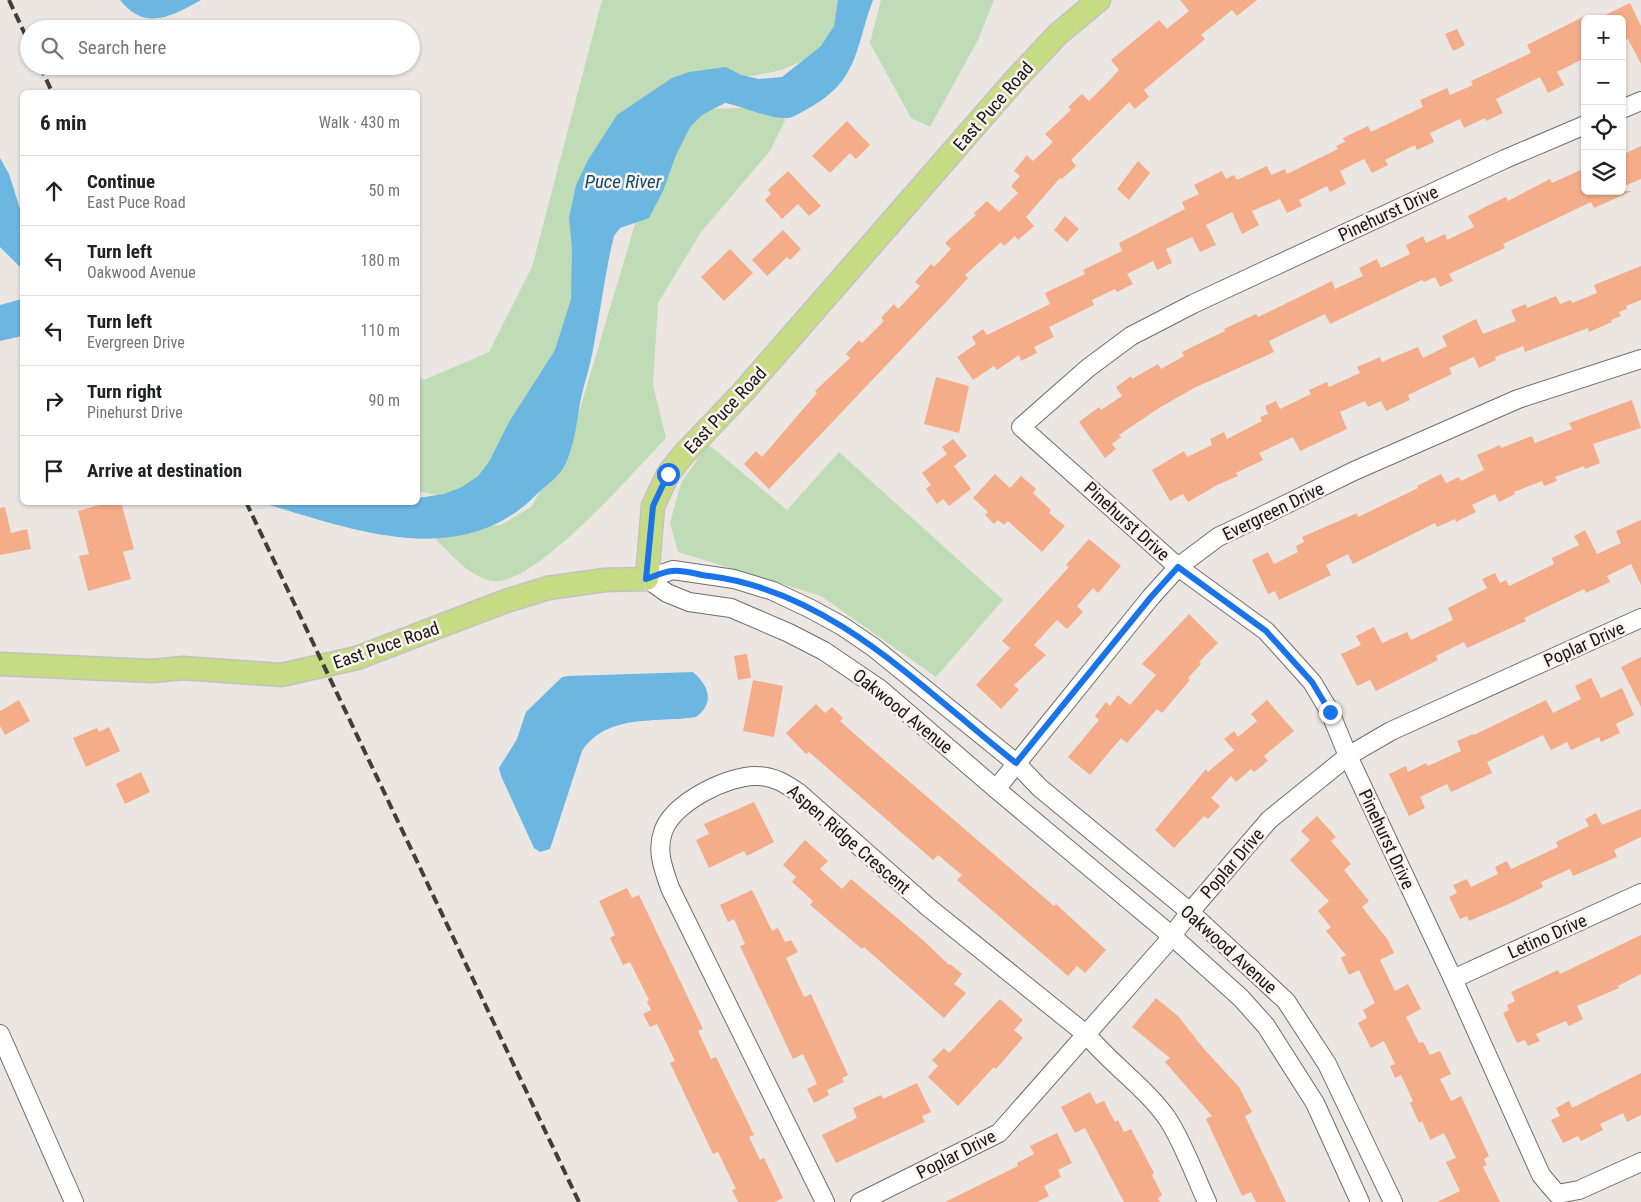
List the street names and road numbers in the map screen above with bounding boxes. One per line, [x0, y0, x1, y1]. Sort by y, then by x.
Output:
street label: East Puce Road [949, 57, 1037, 155]
street label: Pinehurst Drive [1335, 181, 1441, 245]
street label: East Puce Road [679, 362, 771, 458]
street label: Pinehurst Drive [1080, 477, 1174, 565]
street label: Evergreen Drive [1219, 477, 1327, 545]
street label: East Puce Road [330, 617, 442, 673]
street label: Poplar Drive [1540, 617, 1628, 671]
street label: Oakwood Avenue [849, 664, 957, 758]
street label: Aspen Ridge Crescent [783, 780, 915, 898]
street label: Pinehurst Drive [1355, 786, 1419, 892]
street label: Poplar Drive [1196, 824, 1268, 902]
street label: Oakwood Avenue [1177, 900, 1281, 998]
street label: Letino Drive [1504, 909, 1590, 963]
street label: Poplar Drive [913, 1125, 999, 1183]

